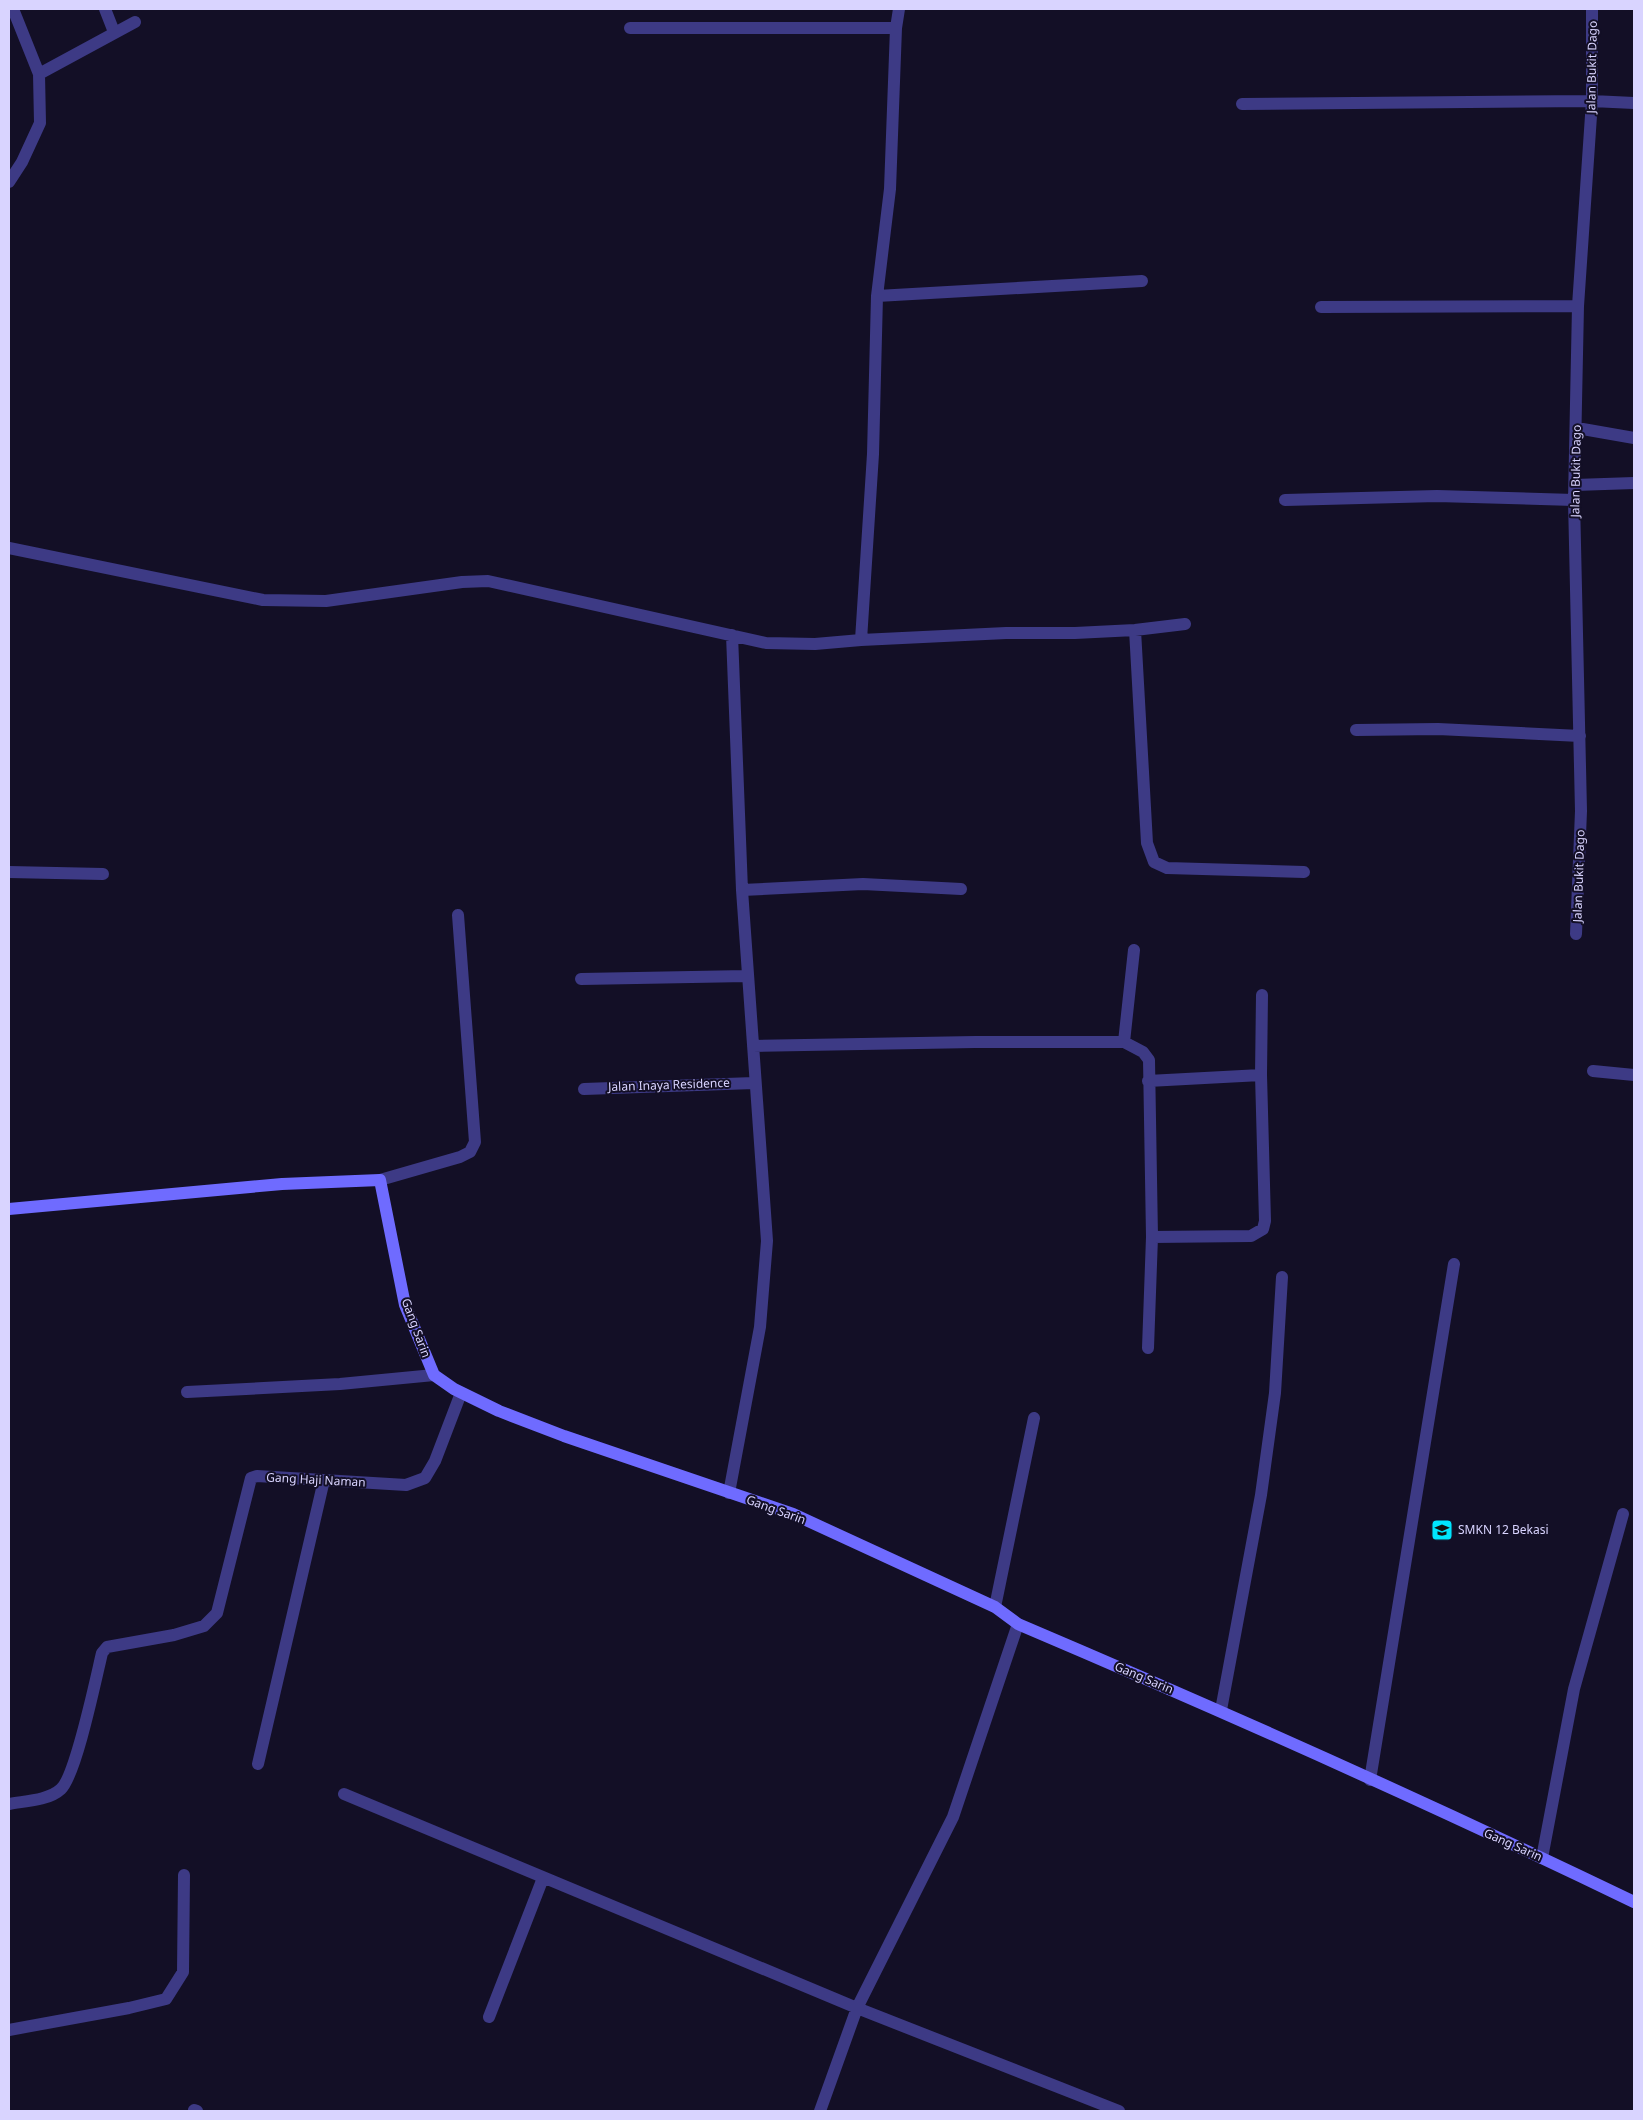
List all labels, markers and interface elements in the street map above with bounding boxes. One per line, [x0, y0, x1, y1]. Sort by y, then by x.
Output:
street label: Jalan Bukit Dago [1582, 21, 1601, 114]
street label: Jalan Bukit Dago [1566, 425, 1585, 518]
street label: Jalan Bukit Dago [1568, 829, 1589, 924]
street label: Jalan Inaya Residence [607, 1074, 730, 1095]
street label: Gang Sarin [398, 1296, 435, 1360]
street label: Gang Haji Naman [266, 1468, 366, 1491]
street label: Gang Sarin [744, 1491, 808, 1528]
school or university icon: SMKN 12 Bekasi [1430, 1518, 1454, 1542]
place label: SMKN 12 Bekasi [1458, 1521, 1549, 1538]
street label: Gang Sarin [1112, 1658, 1176, 1698]
street label: Gang Sarin [1481, 1824, 1545, 1865]

